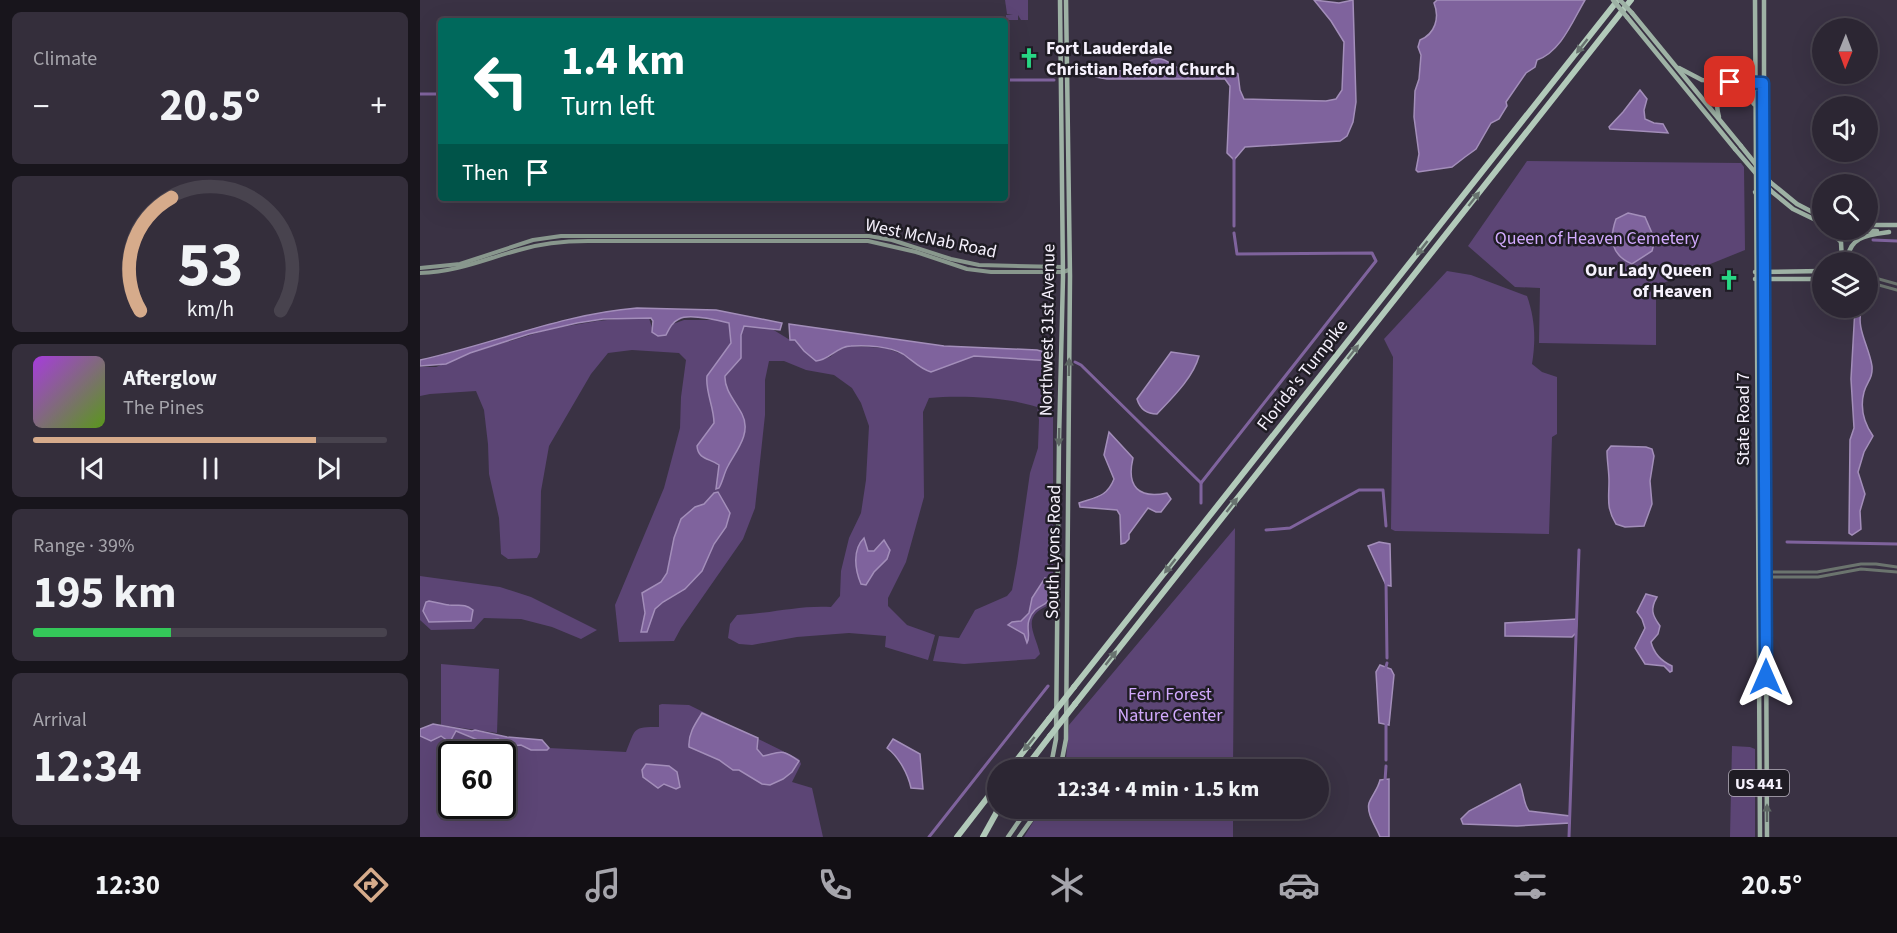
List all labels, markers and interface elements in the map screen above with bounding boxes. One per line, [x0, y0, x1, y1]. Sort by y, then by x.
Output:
north arrow [1812, 18, 1878, 84]
map controls [1812, 18, 1878, 318]
text: 1.4 km [561, 31, 685, 91]
place label: Fort Lauderdale Christian Reford Church [1046, 36, 1235, 82]
one-way arrow [1575, 38, 1588, 54]
icon: left [462, 42, 540, 120]
text: Climate [33, 45, 97, 73]
church icon: Fort Lauderdale Christian Reford Church [1017, 46, 1041, 70]
pin [1704, 56, 1755, 107]
icon: arrive [1713, 65, 1746, 98]
text: 20.5° [159, 74, 261, 138]
text: − [33, 83, 49, 130]
text: + [371, 83, 387, 130]
text: Turn left [561, 87, 655, 126]
button: sound [1812, 96, 1878, 162]
icon: arrive [521, 156, 554, 189]
text: Then [462, 157, 509, 189]
button: search [1812, 174, 1878, 240]
one-way arrow [1467, 191, 1479, 206]
street label: West McNab Road [863, 212, 999, 265]
text: 53 [177, 221, 243, 310]
park label: Queen of Heaven Cemetery [1495, 226, 1700, 251]
one-way arrow [1415, 240, 1428, 256]
street label: Northwest 31st Avenue [1033, 244, 1062, 416]
button: layers [1812, 252, 1878, 318]
place label: Our Lady Queen of Heaven [1585, 258, 1712, 304]
church icon: Our Lady Queen of Heaven [1717, 268, 1741, 292]
text: km/h [186, 295, 234, 326]
street label: Florida's Turnpike [1251, 314, 1354, 436]
one-way arrow [1346, 344, 1359, 360]
one-way arrow [1064, 357, 1074, 376]
text: Afterglow [123, 362, 217, 394]
street label: State Road 7 [1731, 372, 1756, 466]
text: The Pines [123, 394, 204, 422]
one-way arrow [1054, 427, 1064, 446]
icon: previous [76, 452, 109, 485]
icon: pause [194, 452, 227, 485]
icon: next [312, 452, 345, 485]
street label: South Lyons Road [1040, 485, 1067, 619]
one-way arrow [1225, 497, 1238, 513]
text: Range · 39% [33, 532, 134, 560]
one-way arrow [1164, 558, 1177, 574]
text: 195 km [33, 561, 177, 625]
position arrow [1734, 645, 1798, 709]
one-way arrow [1105, 650, 1118, 666]
park label: Fern Forest Nature Center [1117, 682, 1223, 728]
text: Arrival [33, 706, 87, 734]
text: 12:34 [33, 735, 142, 799]
one-way arrow [1023, 736, 1036, 752]
speed limit sign: 60 [438, 741, 516, 819]
road number: US 441 [1729, 770, 1789, 796]
text: 12:34 · 4 min · 1.5 km [1057, 773, 1259, 805]
one-way arrow [1762, 803, 1772, 822]
icon: directions [350, 864, 392, 906]
icon: music [582, 864, 624, 906]
icon: phone [814, 864, 856, 906]
icon: climate [1046, 864, 1088, 906]
icon: car [1278, 864, 1320, 906]
icon: filters [1509, 864, 1551, 906]
text: 12:30 [95, 866, 160, 905]
text: 20.5° [1741, 866, 1802, 905]

